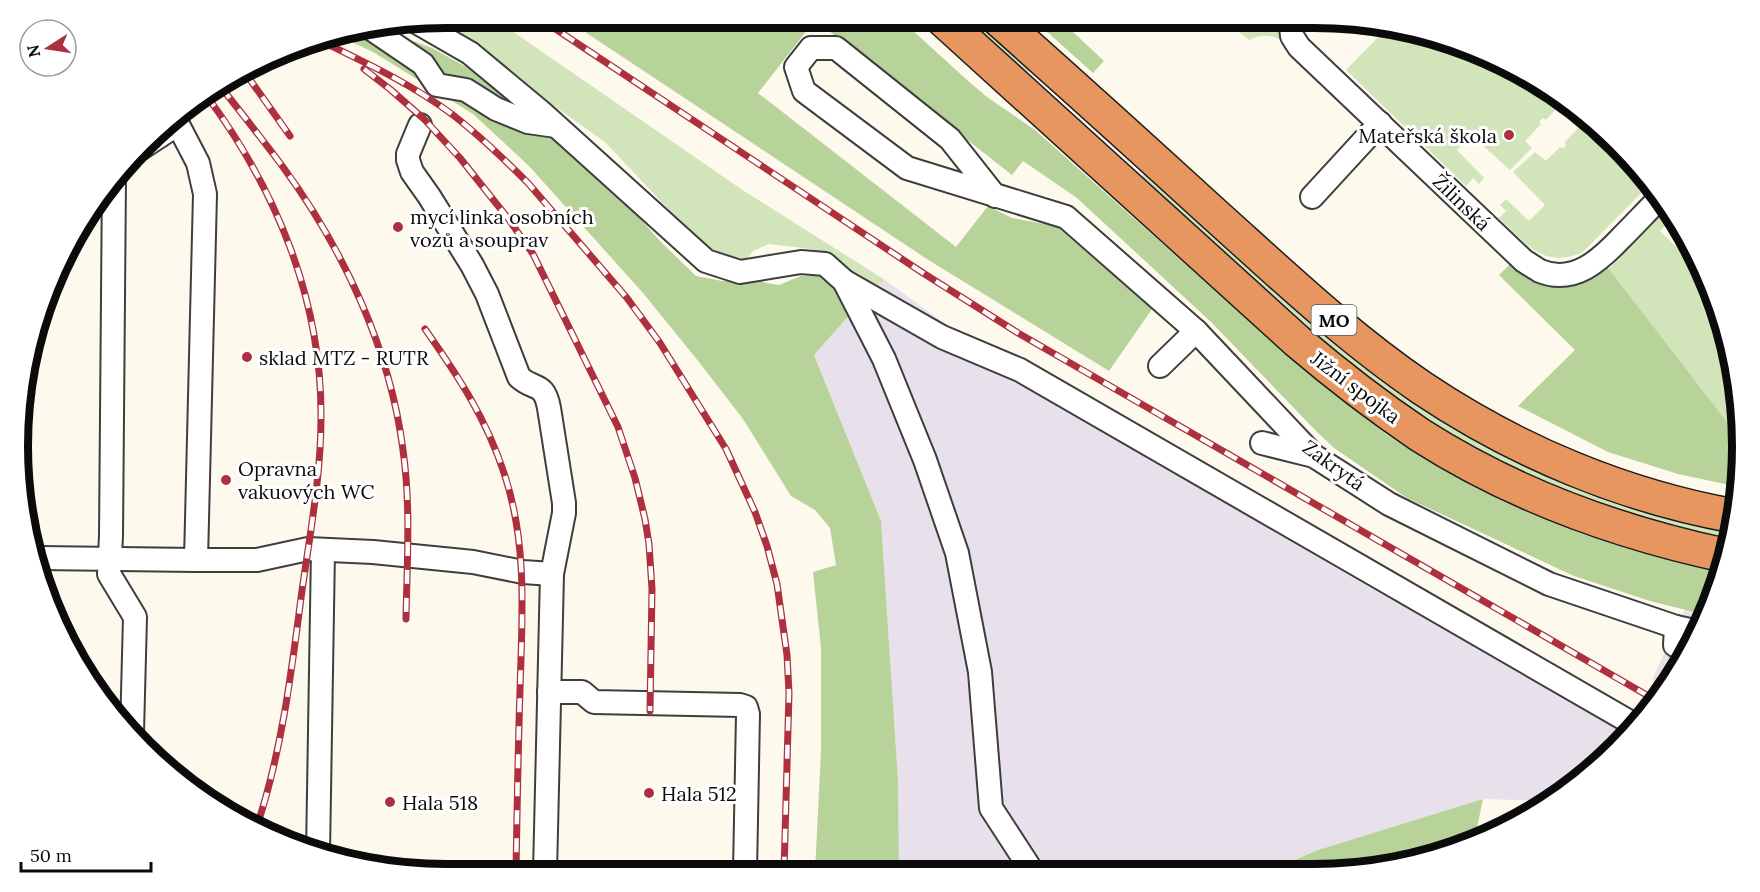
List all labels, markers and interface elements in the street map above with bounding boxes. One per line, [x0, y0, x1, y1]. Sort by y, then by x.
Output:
north arrow [18, 18, 78, 78]
text: N [22, 43, 44, 59]
place label: Mateřská škola [1358, 123, 1497, 148]
marker: Mateřská škola [1502, 128, 1516, 142]
street label: Žilinská [1428, 168, 1496, 236]
place label: mycí linka osobních vozů a souprav [410, 204, 594, 252]
marker: mycí linka osobních vozů a souprav [391, 220, 405, 234]
road number: MO [1312, 305, 1356, 335]
place label: sklad MTZ - RUTR [259, 345, 429, 370]
street label: Jižní spojka [1306, 345, 1406, 429]
marker: sklad MTZ - RUTR [240, 350, 254, 364]
street label: Zakrytá [1298, 434, 1370, 496]
place label: Opravna vakuových WC [238, 456, 374, 504]
marker: Opravna vakuových WC [219, 473, 233, 487]
place label: Hala 512 [661, 781, 737, 806]
marker: Hala 512 [642, 786, 656, 800]
place label: Hala 518 [402, 790, 478, 815]
marker: Hala 518 [383, 795, 397, 809]
scale bar [21, 835, 152, 873]
text: 50 m [30, 844, 72, 867]

